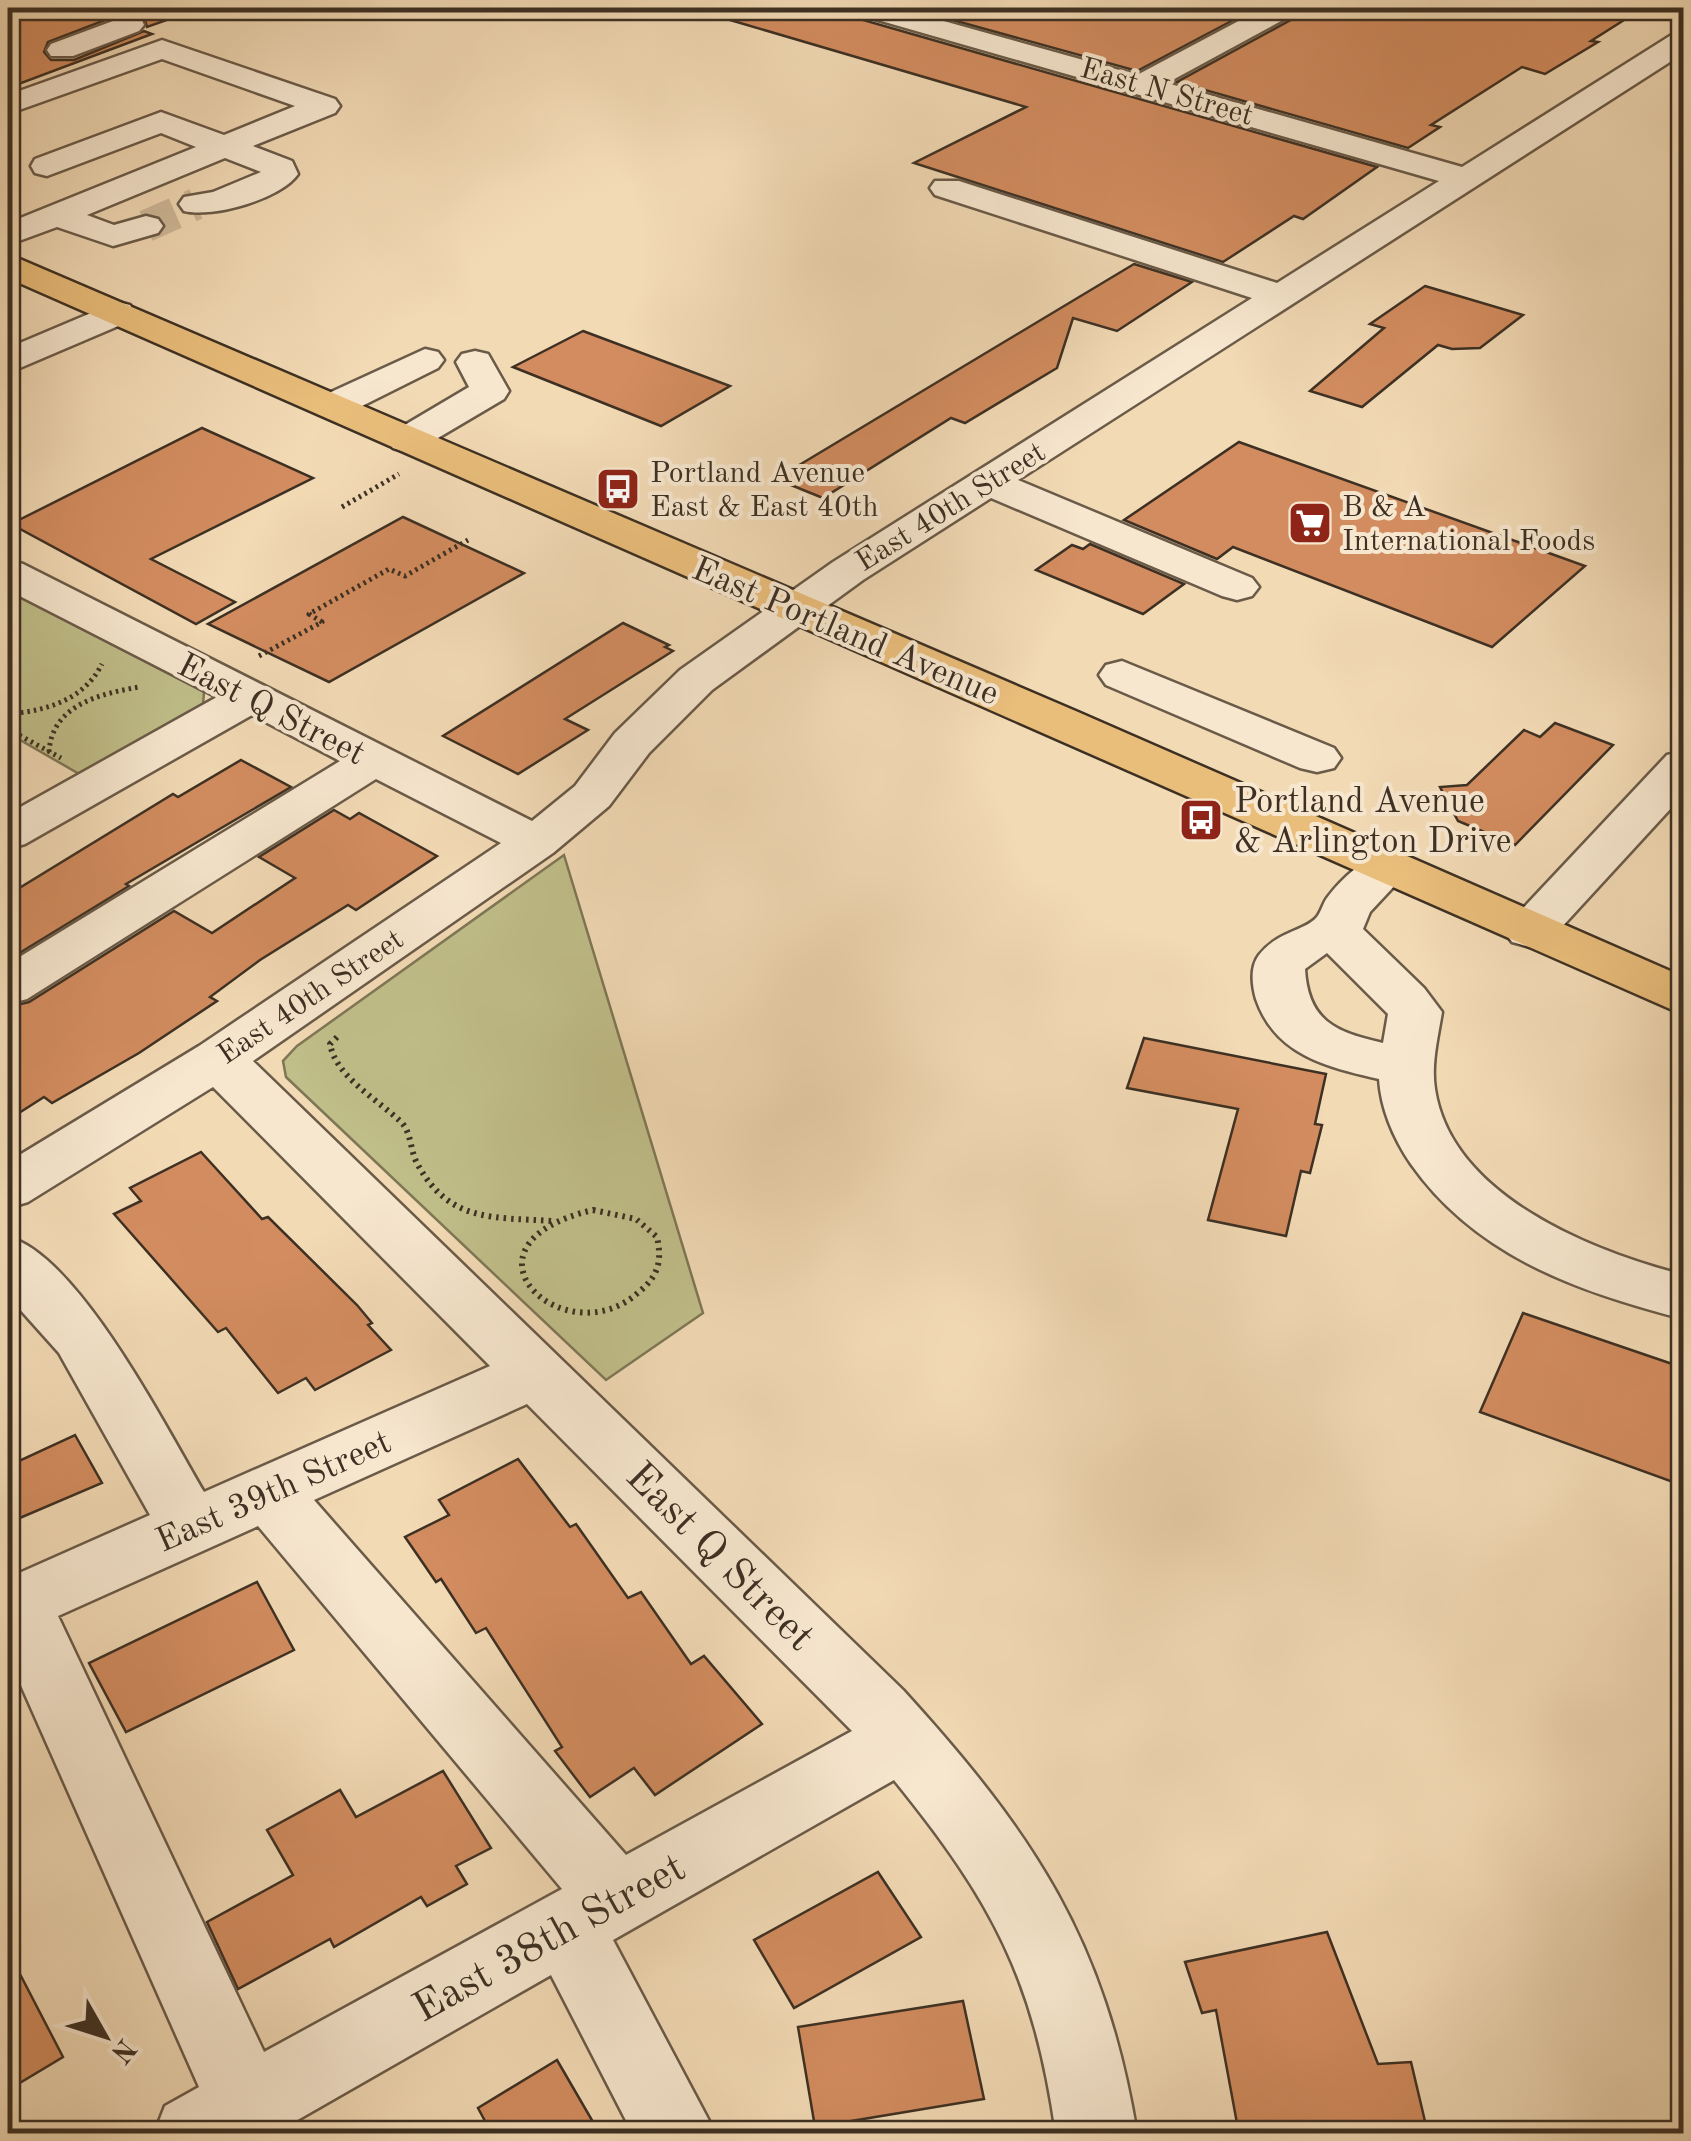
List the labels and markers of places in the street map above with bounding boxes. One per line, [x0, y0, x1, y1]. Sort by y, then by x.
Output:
place label: Portland Avenue East & East 40th [650, 459, 878, 523]
bus stop icon: Portland Avenue East & East 40th [595, 466, 641, 512]
place label: B & A International Foods [1342, 493, 1595, 557]
supermarket icon: B & A International Foods [1287, 500, 1333, 546]
place label: Portland Avenue & Arlington Drive [1234, 785, 1511, 860]
bus stop icon: Portland Avenue & Arlington Drive [1178, 797, 1224, 843]

